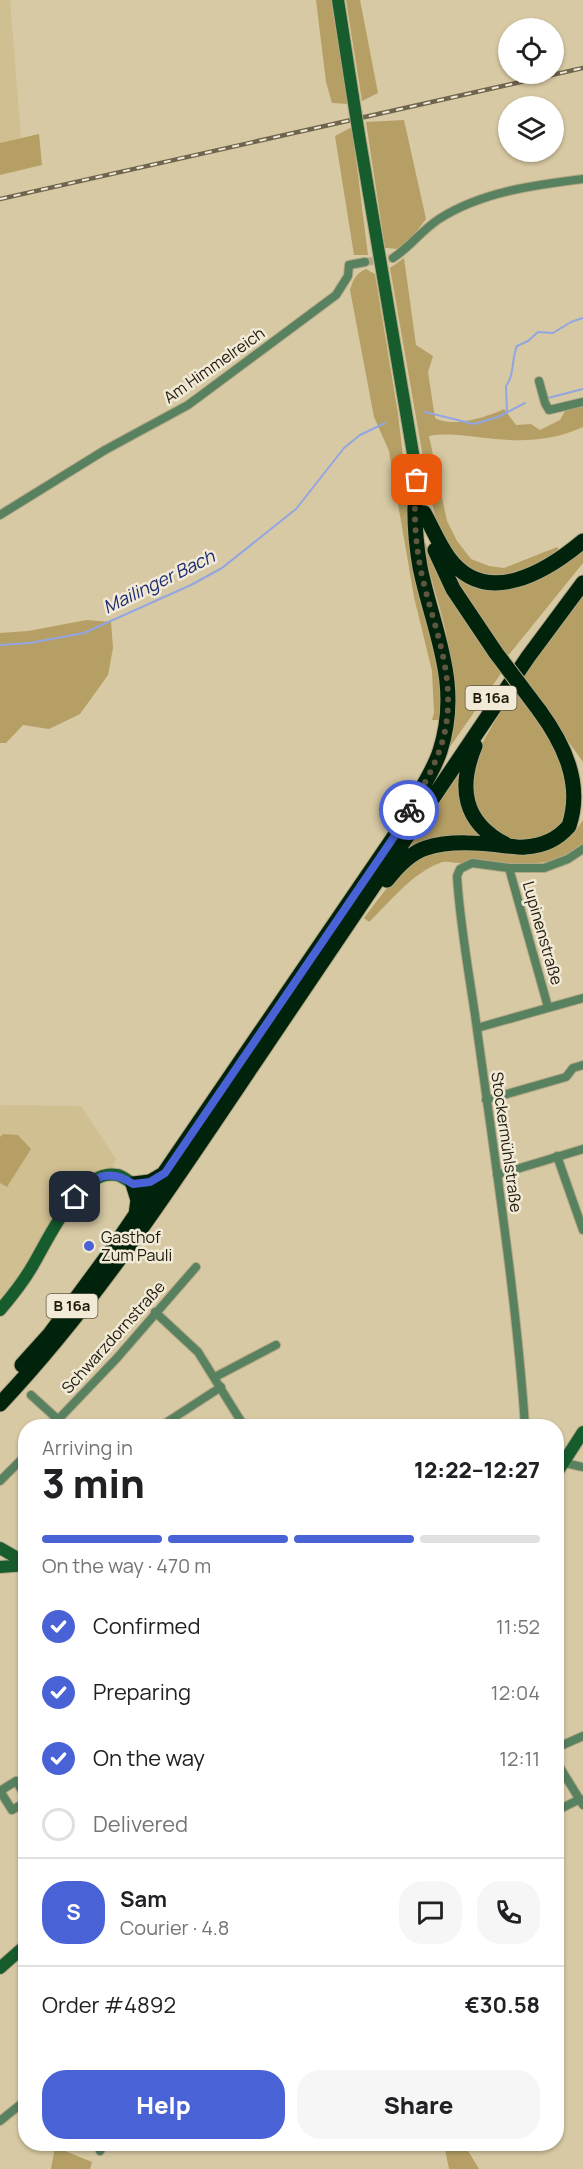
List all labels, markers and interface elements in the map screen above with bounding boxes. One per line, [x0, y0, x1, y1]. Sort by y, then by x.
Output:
map controls [498, 18, 564, 162]
button: locate [498, 18, 564, 84]
button: layers [498, 96, 564, 162]
street label: Am Himmelreich [159, 322, 269, 408]
pin [391, 454, 442, 505]
icon: bag [400, 463, 433, 496]
water label: Mailinger Bach [99, 543, 220, 618]
road number: B 16a [466, 686, 516, 710]
courier [379, 780, 439, 840]
icon: bike [393, 794, 426, 827]
street label: Lupinenstraße [518, 879, 568, 987]
street label: Stockermühlstraße [486, 1070, 528, 1214]
pin [49, 1171, 100, 1222]
icon: home [58, 1180, 91, 1213]
place label: Gasthof Zum Pauli [101, 1226, 172, 1266]
marker: Gasthof Zum Pauli [82, 1239, 96, 1253]
street label: Schwarzdornstraße [56, 1276, 170, 1398]
road number: B 16a [46, 1294, 98, 1318]
text: Arriving in [42, 1434, 133, 1461]
text: 12:22–12:27 [414, 1455, 540, 1485]
text: 3 min [42, 1456, 145, 1510]
text: On the way · 470 m [42, 1552, 211, 1579]
icon: check [42, 1610, 75, 1643]
text: Confirmed [93, 1611, 201, 1641]
text: 11:52 [496, 1613, 540, 1640]
icon: check [42, 1676, 75, 1709]
text: Preparing [93, 1677, 191, 1707]
text: 12:04 [491, 1679, 540, 1706]
icon: check [42, 1742, 75, 1775]
text: On the way [93, 1743, 205, 1773]
text: 12:11 [499, 1745, 540, 1772]
text: Delivered [93, 1809, 188, 1839]
button: chat [399, 1881, 462, 1944]
button: phone [477, 1881, 540, 1944]
text: Sam [120, 1884, 167, 1914]
text: S [66, 1897, 81, 1927]
text: Courier · 4.8 [120, 1914, 229, 1941]
text: Order #4892 [42, 1990, 176, 2020]
text: €30.58 [465, 1990, 540, 2020]
button: Help [42, 2070, 285, 2139]
button: Share [297, 2070, 540, 2139]

